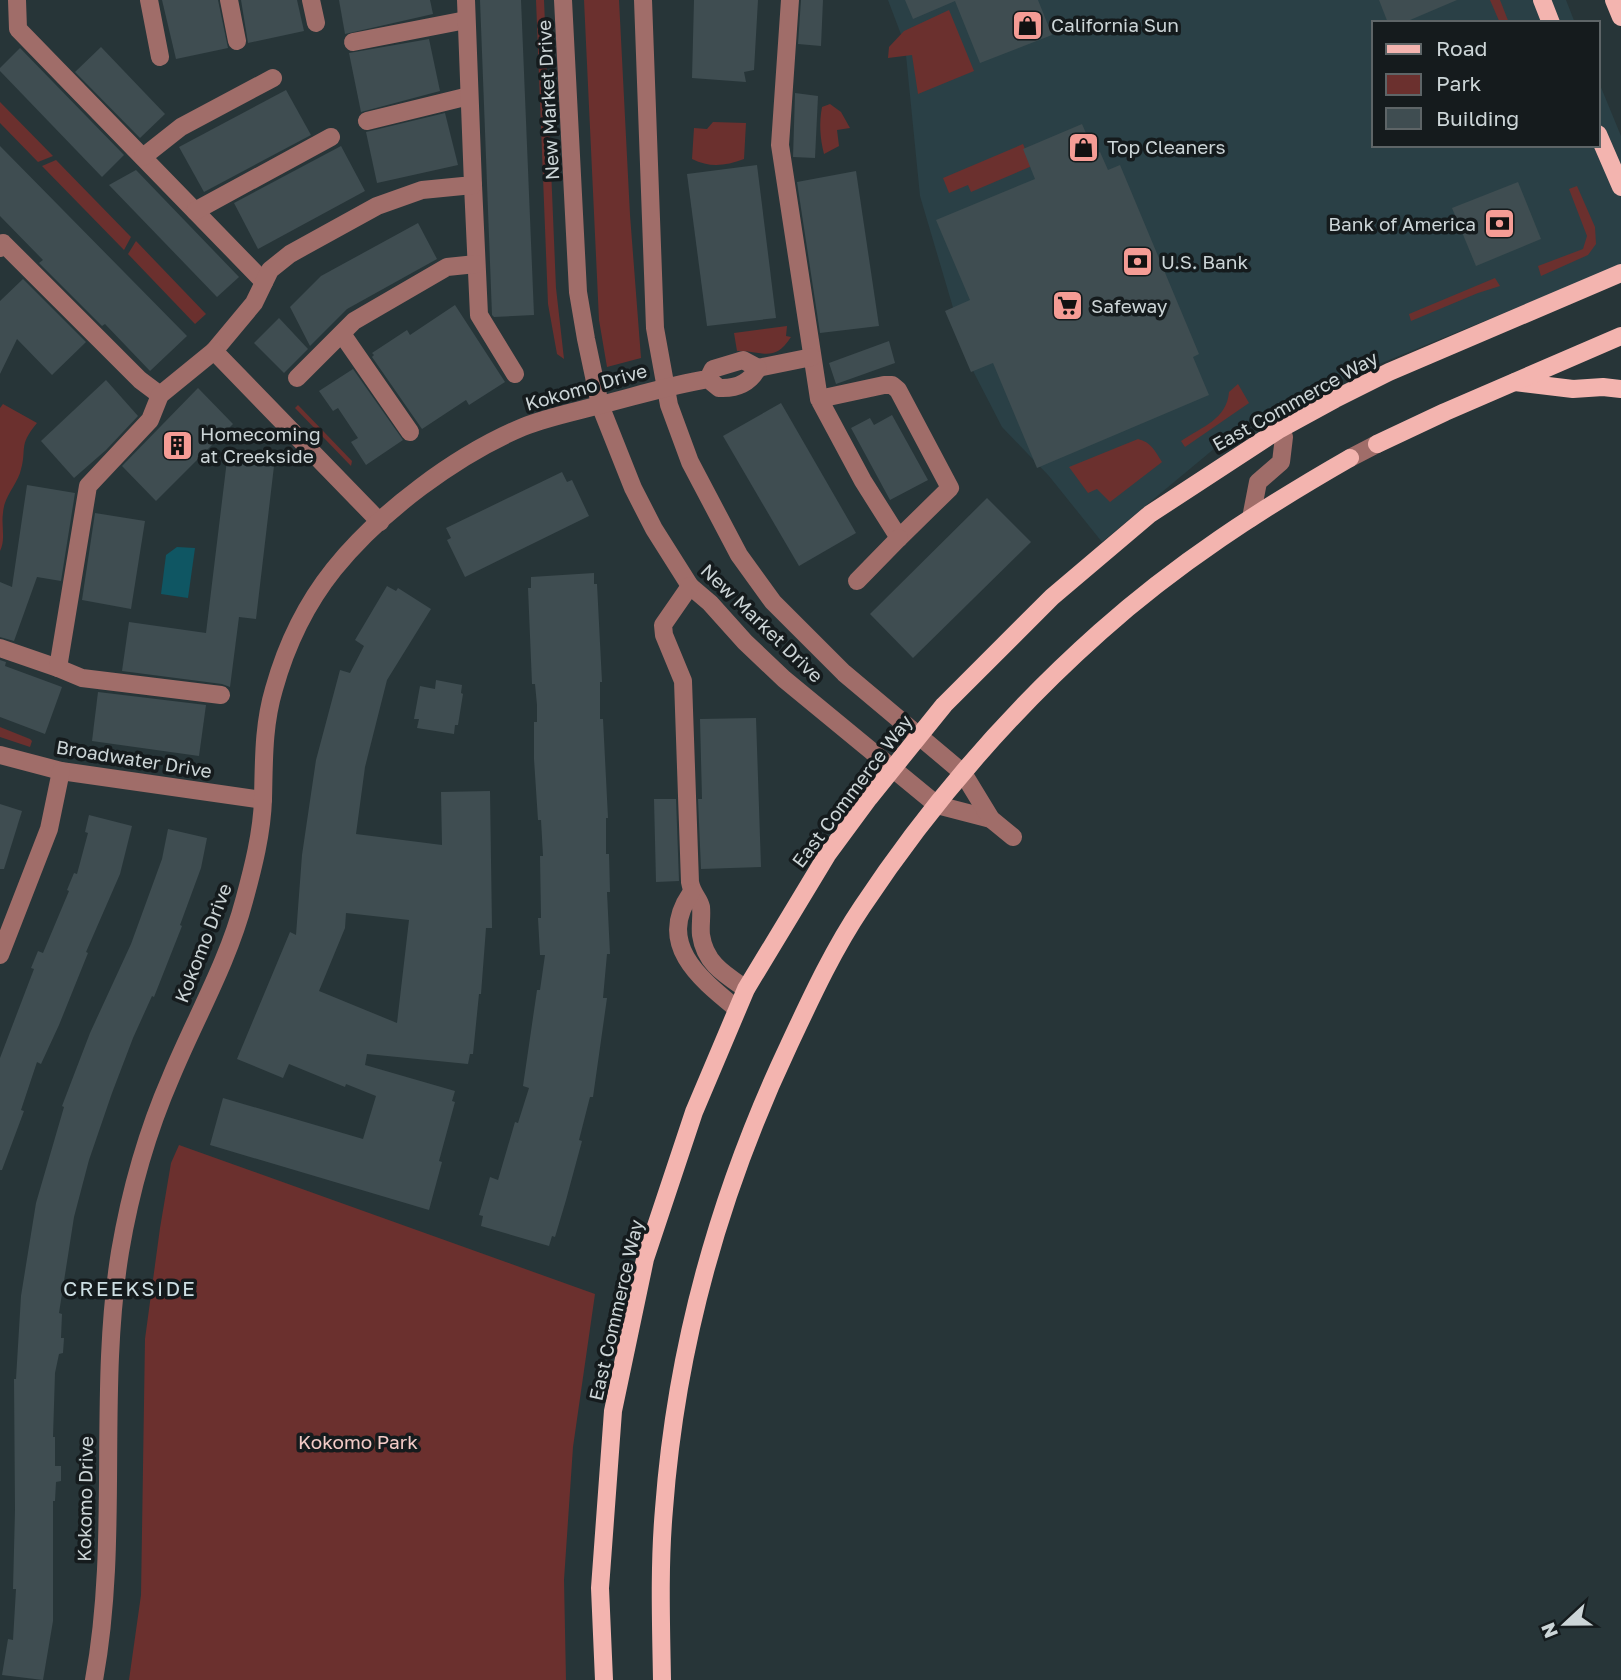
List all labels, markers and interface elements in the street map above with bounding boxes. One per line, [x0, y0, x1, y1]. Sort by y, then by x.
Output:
shop icon: California Sun [1011, 8, 1045, 42]
place label: California Sun [1051, 13, 1179, 36]
street label: New Market Drive [532, 19, 563, 181]
legend [1372, 21, 1600, 147]
text: Road [1436, 35, 1487, 61]
text: Park [1436, 70, 1482, 96]
text: Building [1436, 105, 1519, 131]
shop icon: Top Cleaners [1067, 130, 1101, 164]
place label: Top Cleaners [1107, 135, 1226, 158]
bank icon: Bank of America [1482, 207, 1516, 241]
place label: Bank of America [1328, 212, 1476, 235]
bank icon: U.S. Bank [1121, 245, 1155, 279]
place label: U.S. Bank [1161, 250, 1248, 273]
supermarket icon: Safeway [1051, 289, 1085, 323]
place label: Safeway [1091, 294, 1168, 317]
street label: East Commerce Way [1208, 345, 1382, 456]
street label: Kokomo Drive [522, 358, 650, 415]
place label: Homecoming at Creekside [200, 422, 321, 467]
building icon: Homecoming at Creekside [160, 428, 194, 462]
street label: New Market Drive [697, 559, 828, 687]
street label: East Commerce Way [787, 709, 917, 872]
street label: Broadwater Drive [55, 735, 214, 782]
street label: Kokomo Drive [169, 880, 236, 1006]
street label: East Commerce Way [583, 1217, 648, 1403]
district label: CREEKSIDE [63, 1275, 197, 1301]
park label: Kokomo Park [298, 1430, 418, 1453]
street label: Kokomo Drive [72, 1436, 97, 1562]
north arrow [1530, 1589, 1600, 1659]
text: N [1535, 1620, 1562, 1642]

